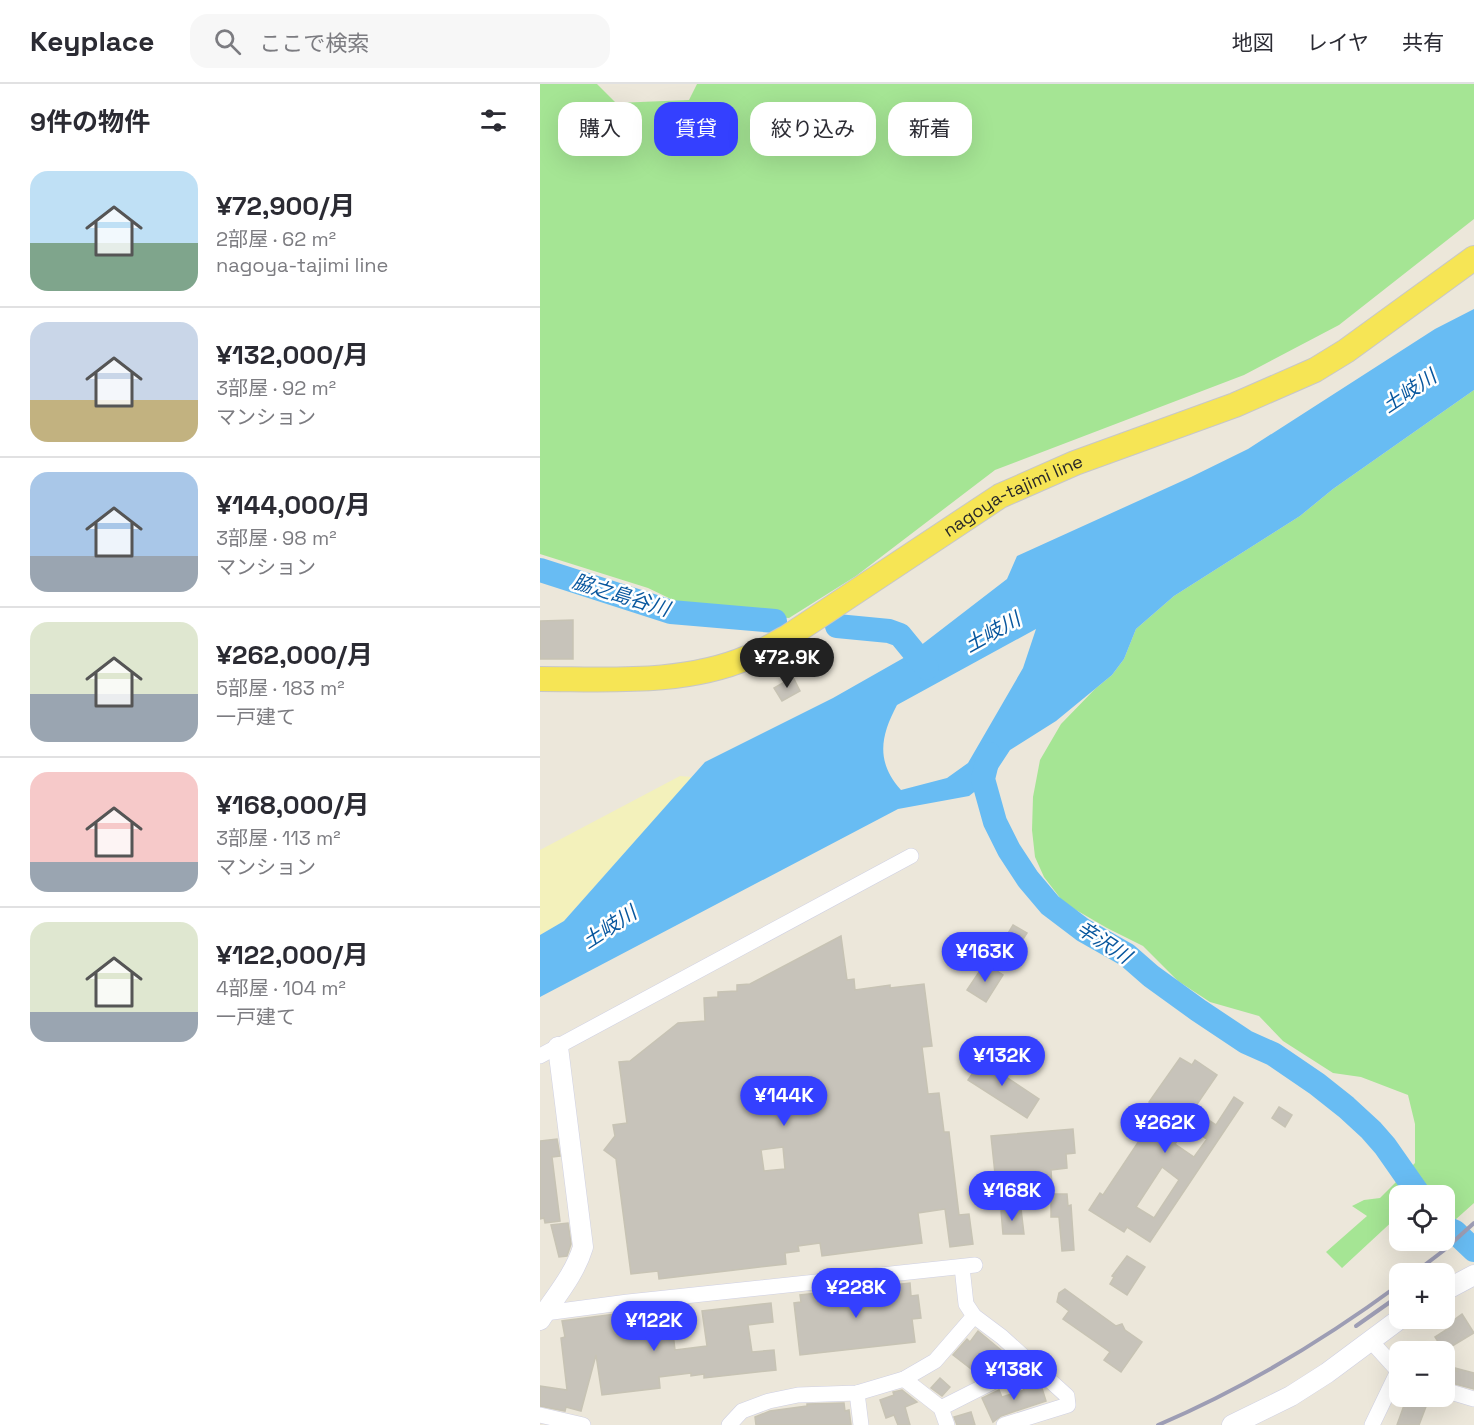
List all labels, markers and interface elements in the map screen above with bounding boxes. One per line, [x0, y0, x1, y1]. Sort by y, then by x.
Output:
search box [190, 14, 610, 68]
text: Keyplace [30, 23, 154, 59]
icon: search [211, 25, 244, 58]
text: ここで検索 [259, 29, 369, 57]
text: 地図 [1232, 29, 1274, 56]
text: レイヤ [1307, 29, 1369, 56]
text: 共有 [1402, 29, 1444, 56]
chip: 購入 [558, 102, 642, 156]
chip: 賃貸 [654, 102, 738, 156]
chip: 絞り込み [750, 102, 876, 156]
chip: 新着 [888, 102, 972, 156]
icon: filters [477, 104, 510, 137]
text: 9件の物件 [30, 105, 150, 139]
text: ¥72,900/月 [216, 189, 355, 223]
icon: home [78, 195, 150, 267]
text: 2部屋 · 62 m² [216, 226, 336, 252]
text: nagoya-tajimi line [216, 252, 388, 278]
text: ¥132,000/月 [216, 338, 369, 372]
icon: home [78, 346, 150, 418]
water label: 土岐川 [1377, 362, 1443, 419]
text: 3部屋 · 92 m² [216, 375, 336, 401]
text: マンション [216, 404, 316, 430]
street label: nagoya-tajimi line [938, 449, 1086, 542]
text: ¥144,000/月 [216, 488, 371, 522]
icon: home [78, 496, 150, 568]
text: 3部屋 · 98 m² [216, 525, 336, 551]
text: マンション [216, 554, 316, 580]
water label: 脇之島谷川 [569, 568, 675, 623]
water label: 土岐川 [959, 605, 1026, 658]
text: ¥262,000/月 [216, 638, 373, 672]
pin: ¥72.9K [738, 638, 836, 689]
text: ¥72.9K [754, 644, 820, 670]
icon: home [78, 646, 150, 718]
text: 5部屋 · 183 m² [216, 675, 345, 701]
text: 一戸建て [216, 704, 296, 730]
text: ¥168,000/月 [216, 788, 370, 822]
icon: home [78, 796, 150, 868]
text: 3部屋 · 113 m² [216, 825, 341, 851]
text: マンション [216, 854, 316, 880]
water label: 土岐川 [577, 899, 643, 954]
water label: 辛沢川 [1072, 915, 1138, 970]
pin: ¥163K [943, 932, 1027, 983]
text: ¥122,000/月 [216, 938, 369, 972]
text: ¥163K [956, 938, 1014, 964]
icon: home [78, 946, 150, 1018]
text: 4部屋 · 104 m² [216, 975, 346, 1001]
text: 一戸建て [216, 1004, 296, 1030]
pin: ¥132K [960, 1036, 1044, 1087]
text: ¥132K [973, 1042, 1031, 1068]
pin: ¥144K [742, 1076, 826, 1127]
text: ¥144K [754, 1082, 814, 1108]
pin: ¥262K [1123, 1103, 1207, 1154]
text: ¥262K [1135, 1109, 1195, 1135]
pin: ¥168K [970, 1171, 1054, 1222]
text: ¥168K [983, 1177, 1041, 1203]
map controls [1389, 1185, 1455, 1407]
button: locate [1389, 1185, 1455, 1251]
button: + [1389, 1263, 1455, 1329]
pin: ¥228K [814, 1268, 898, 1319]
text: ¥228K [826, 1274, 886, 1300]
pin: ¥122K [612, 1301, 696, 1352]
text: ¥122K [625, 1307, 683, 1333]
button: − [1389, 1341, 1455, 1407]
pin: ¥138K [972, 1350, 1056, 1401]
text: ¥138K [985, 1356, 1043, 1382]

